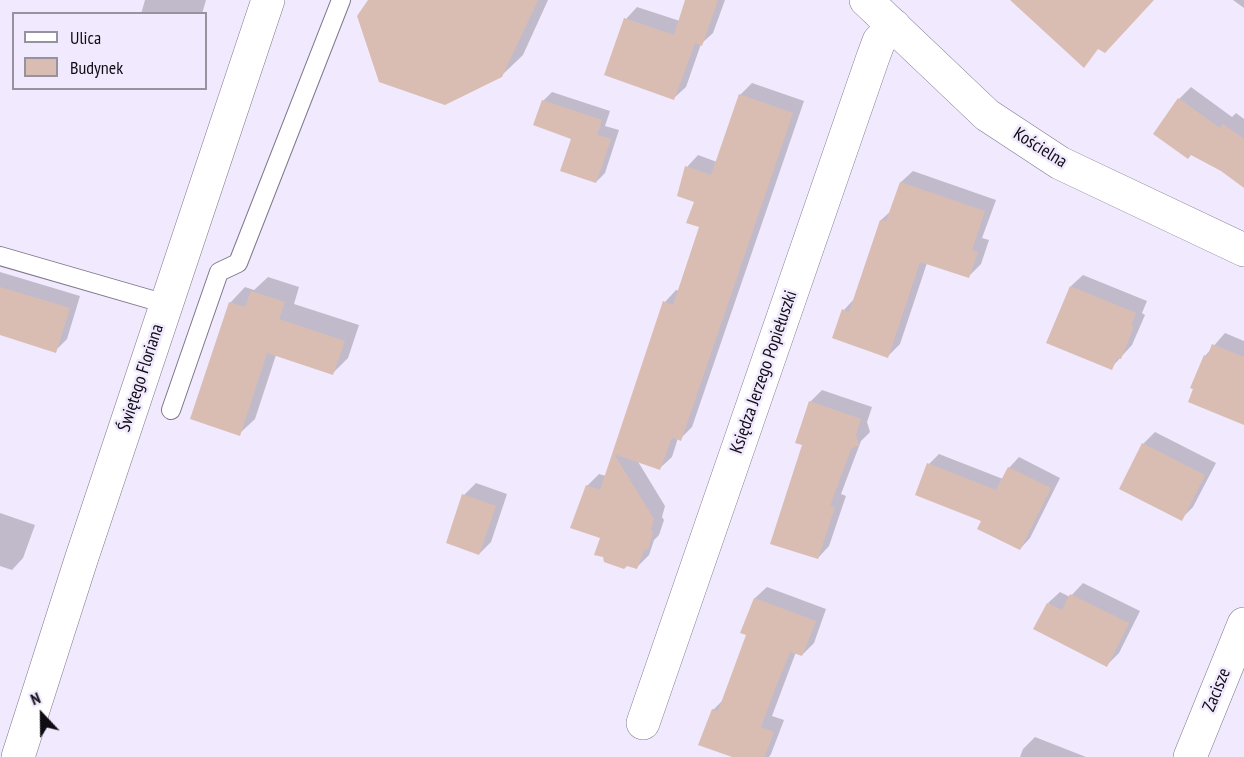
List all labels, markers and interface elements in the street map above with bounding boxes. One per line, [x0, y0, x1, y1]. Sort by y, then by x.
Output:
legend [12, 12, 207, 90]
text: Ulica [70, 26, 101, 49]
text: Budynek [70, 56, 123, 79]
street label: Kościelna [1009, 123, 1071, 173]
street label: Księdza Jerzego Popiełuszki [726, 288, 802, 456]
street label: Świętego Floriana [113, 322, 169, 434]
street label: Zacisze [1199, 665, 1235, 715]
north arrow [12, 685, 72, 745]
text: N [27, 687, 43, 709]

